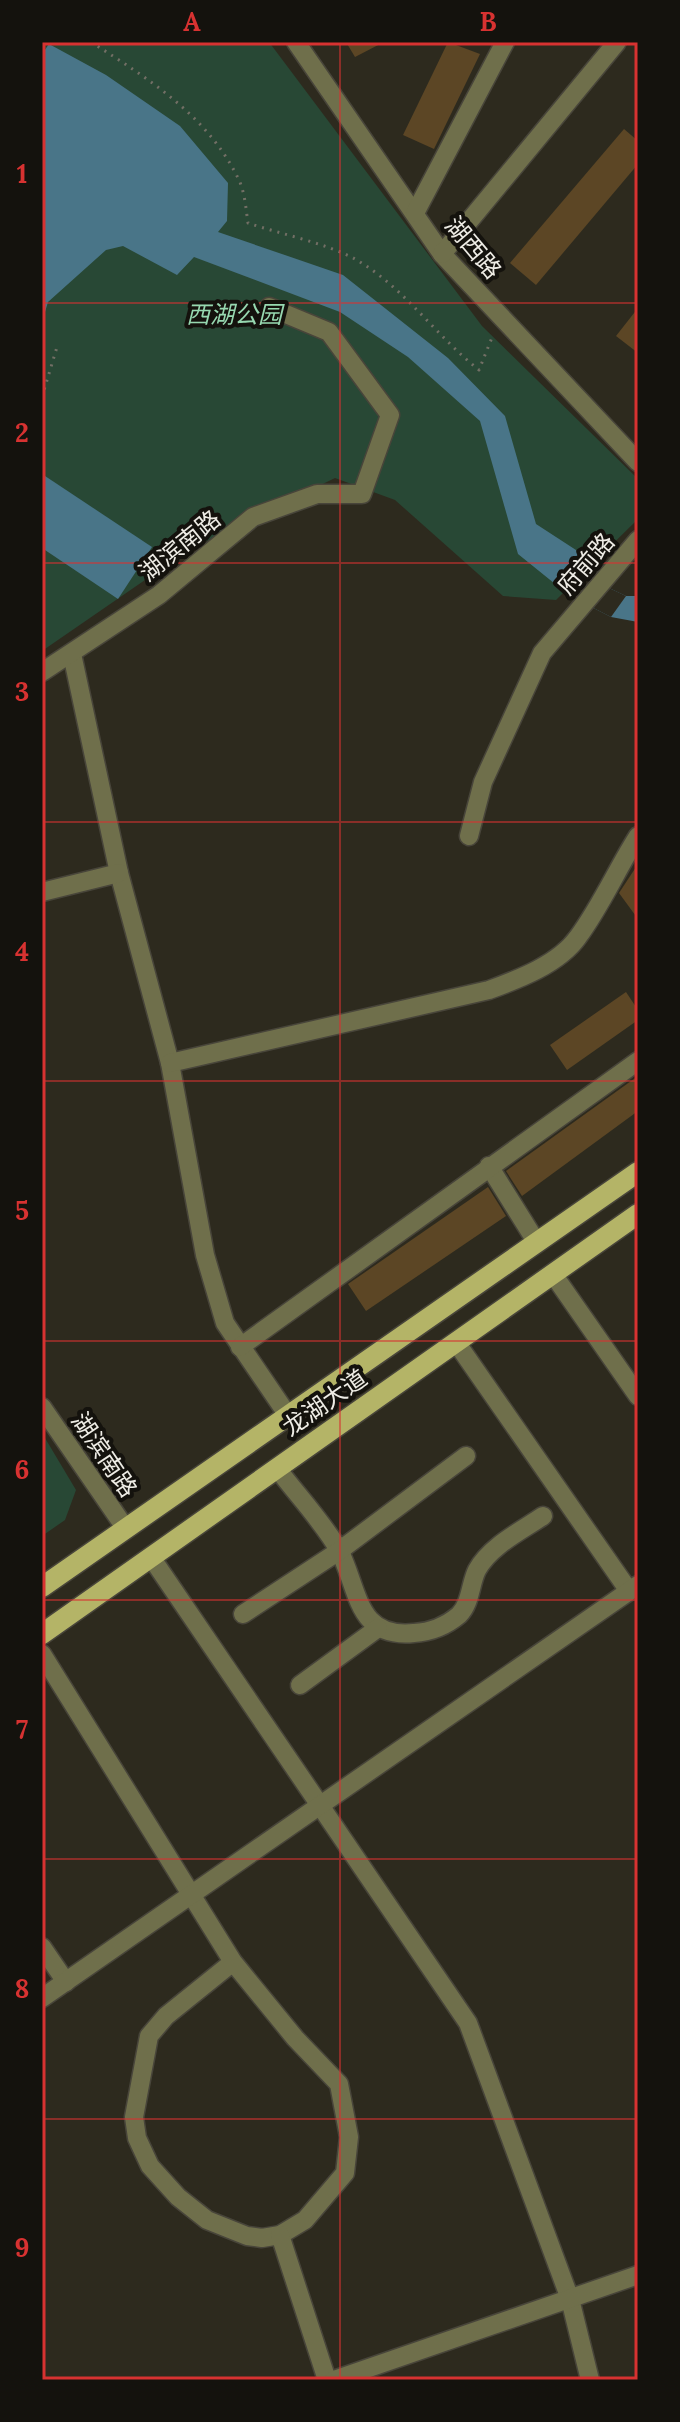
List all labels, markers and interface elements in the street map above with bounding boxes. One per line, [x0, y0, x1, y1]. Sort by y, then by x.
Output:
text: A [183, 5, 201, 38]
text: B [479, 5, 497, 38]
text: 1 [17, 157, 27, 190]
street label: 湖西路 [438, 210, 508, 285]
park label: 西湖公园 [186, 299, 285, 330]
text: 2 [15, 416, 29, 449]
street label: 湖滨南路 [133, 503, 227, 588]
street label: 府前路 [550, 526, 621, 601]
text: 3 [15, 675, 29, 708]
text: 4 [15, 935, 29, 968]
text: 5 [15, 1194, 29, 1227]
street label: 龙湖大道 [277, 1362, 373, 1443]
street label: 湖滨南路 [65, 1406, 144, 1503]
text: 6 [15, 1453, 29, 1486]
text: 7 [16, 1713, 28, 1746]
text: 8 [15, 1972, 29, 2005]
text: 9 [15, 2231, 29, 2264]

